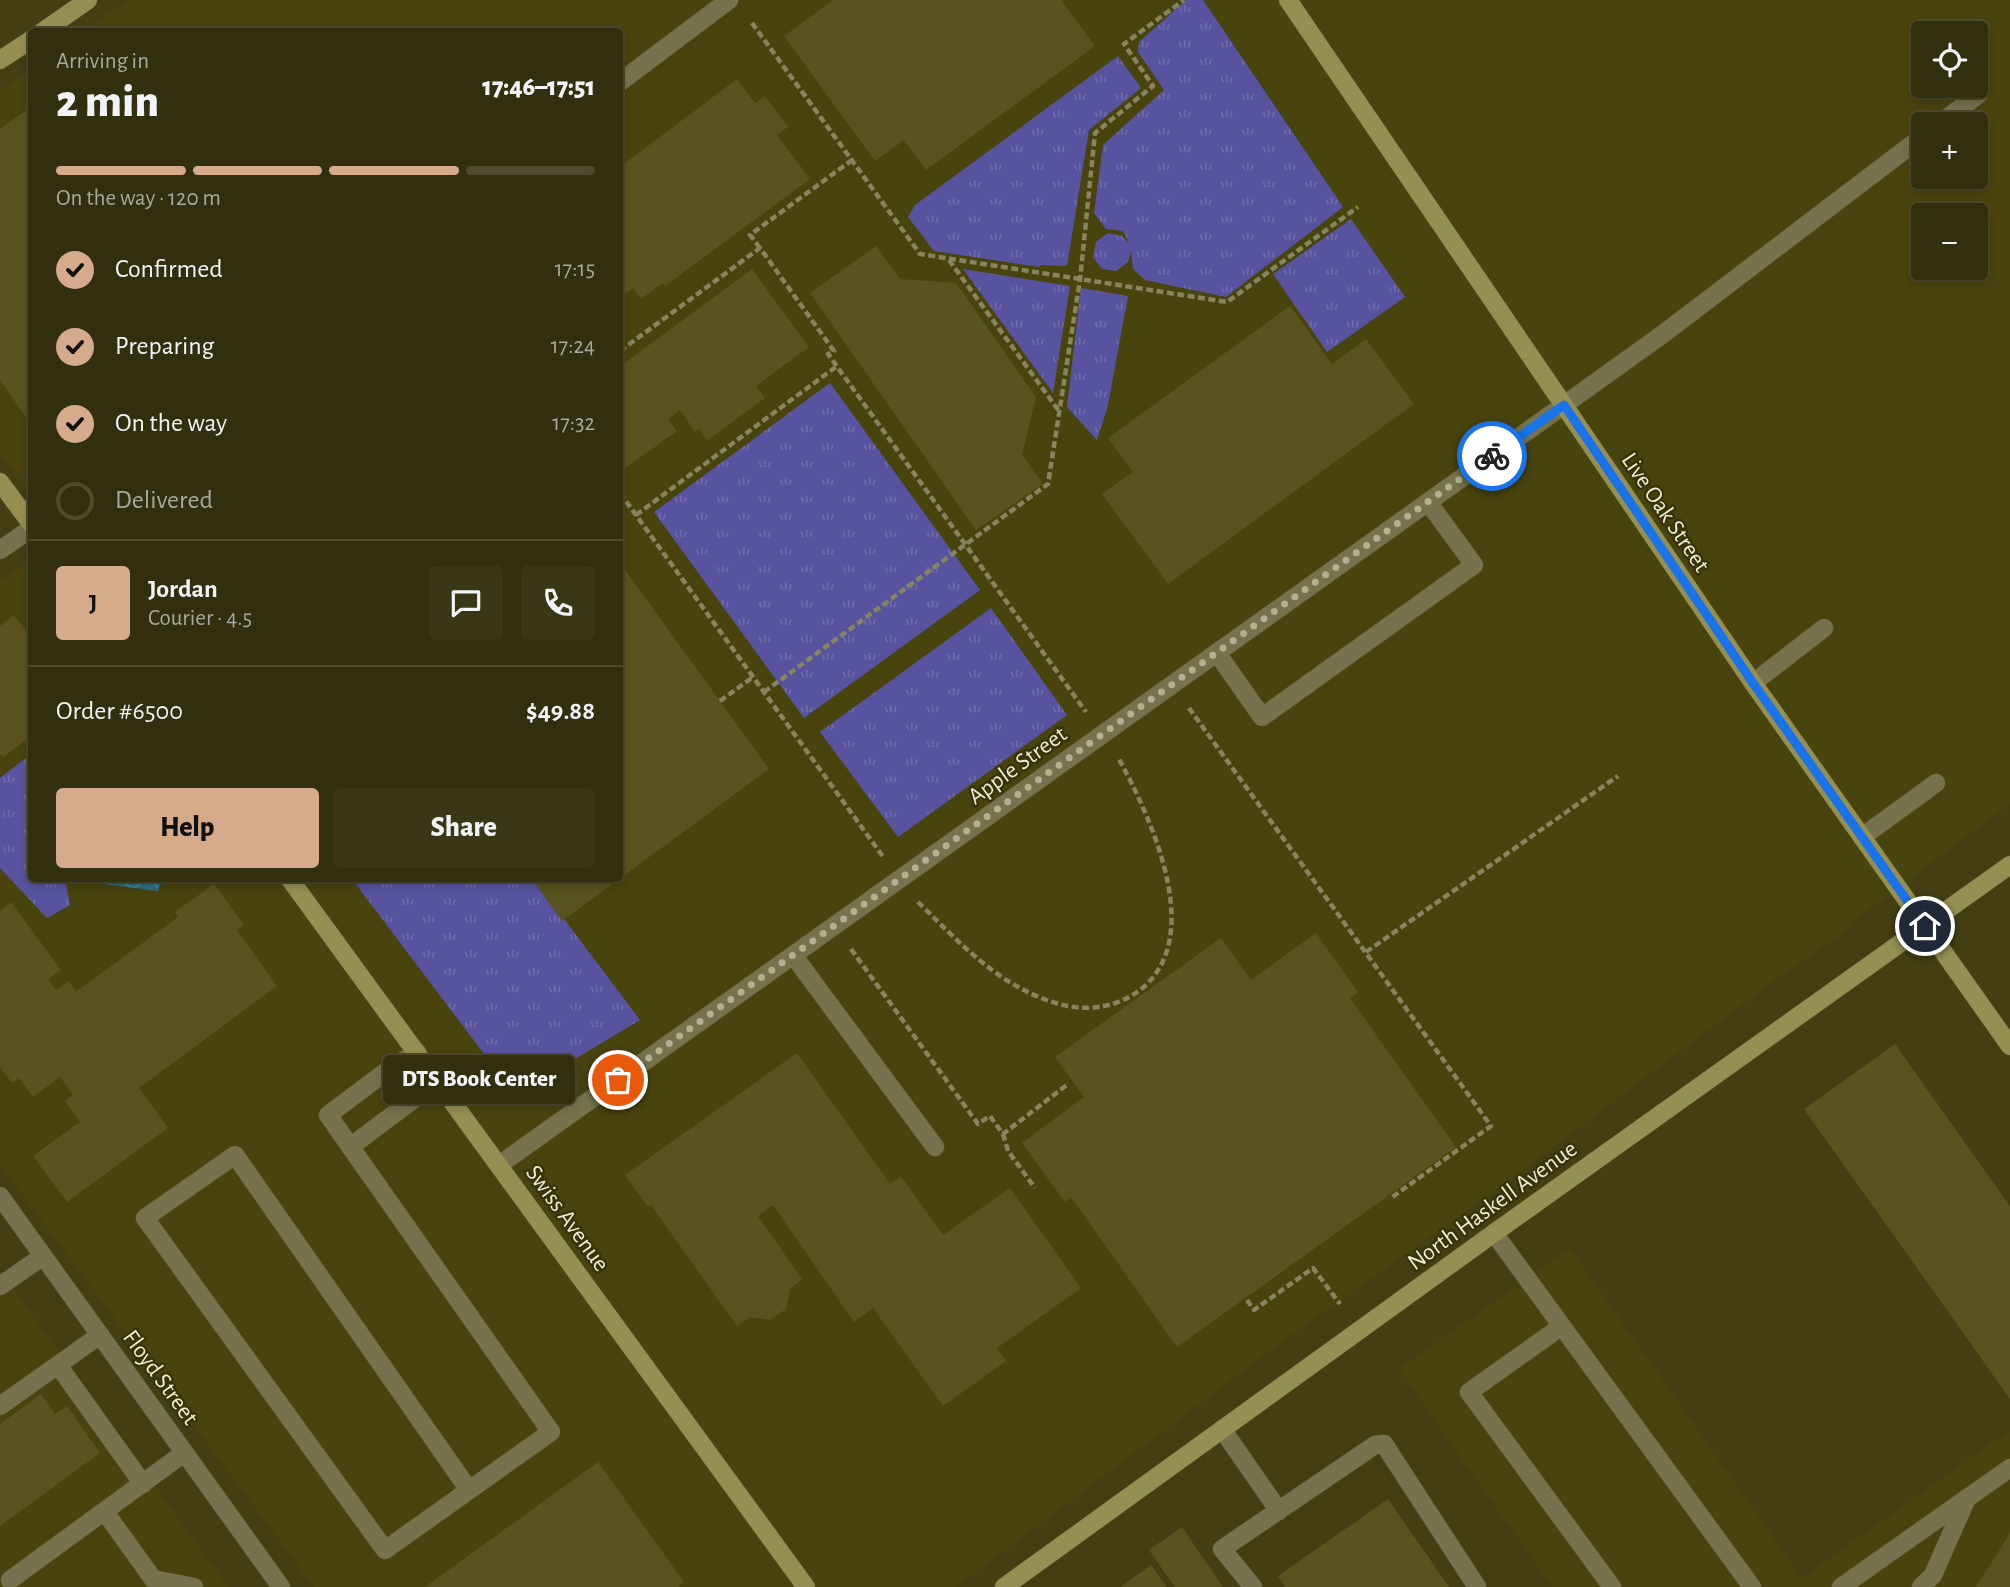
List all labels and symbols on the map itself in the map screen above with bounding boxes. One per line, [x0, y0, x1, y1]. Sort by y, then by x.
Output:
courier [1457, 421, 1527, 491]
street label: Live Oak Street [1617, 449, 1714, 577]
street label: Apple Street [964, 722, 1072, 809]
pin [1895, 896, 1955, 956]
pin [588, 1050, 648, 1110]
callout: DTS Book Center [384, 1056, 576, 1104]
street label: North Haskell Avenue [1404, 1137, 1582, 1275]
street label: Swiss Avenue [521, 1161, 613, 1276]
street label: Floyd Street [118, 1326, 203, 1430]

